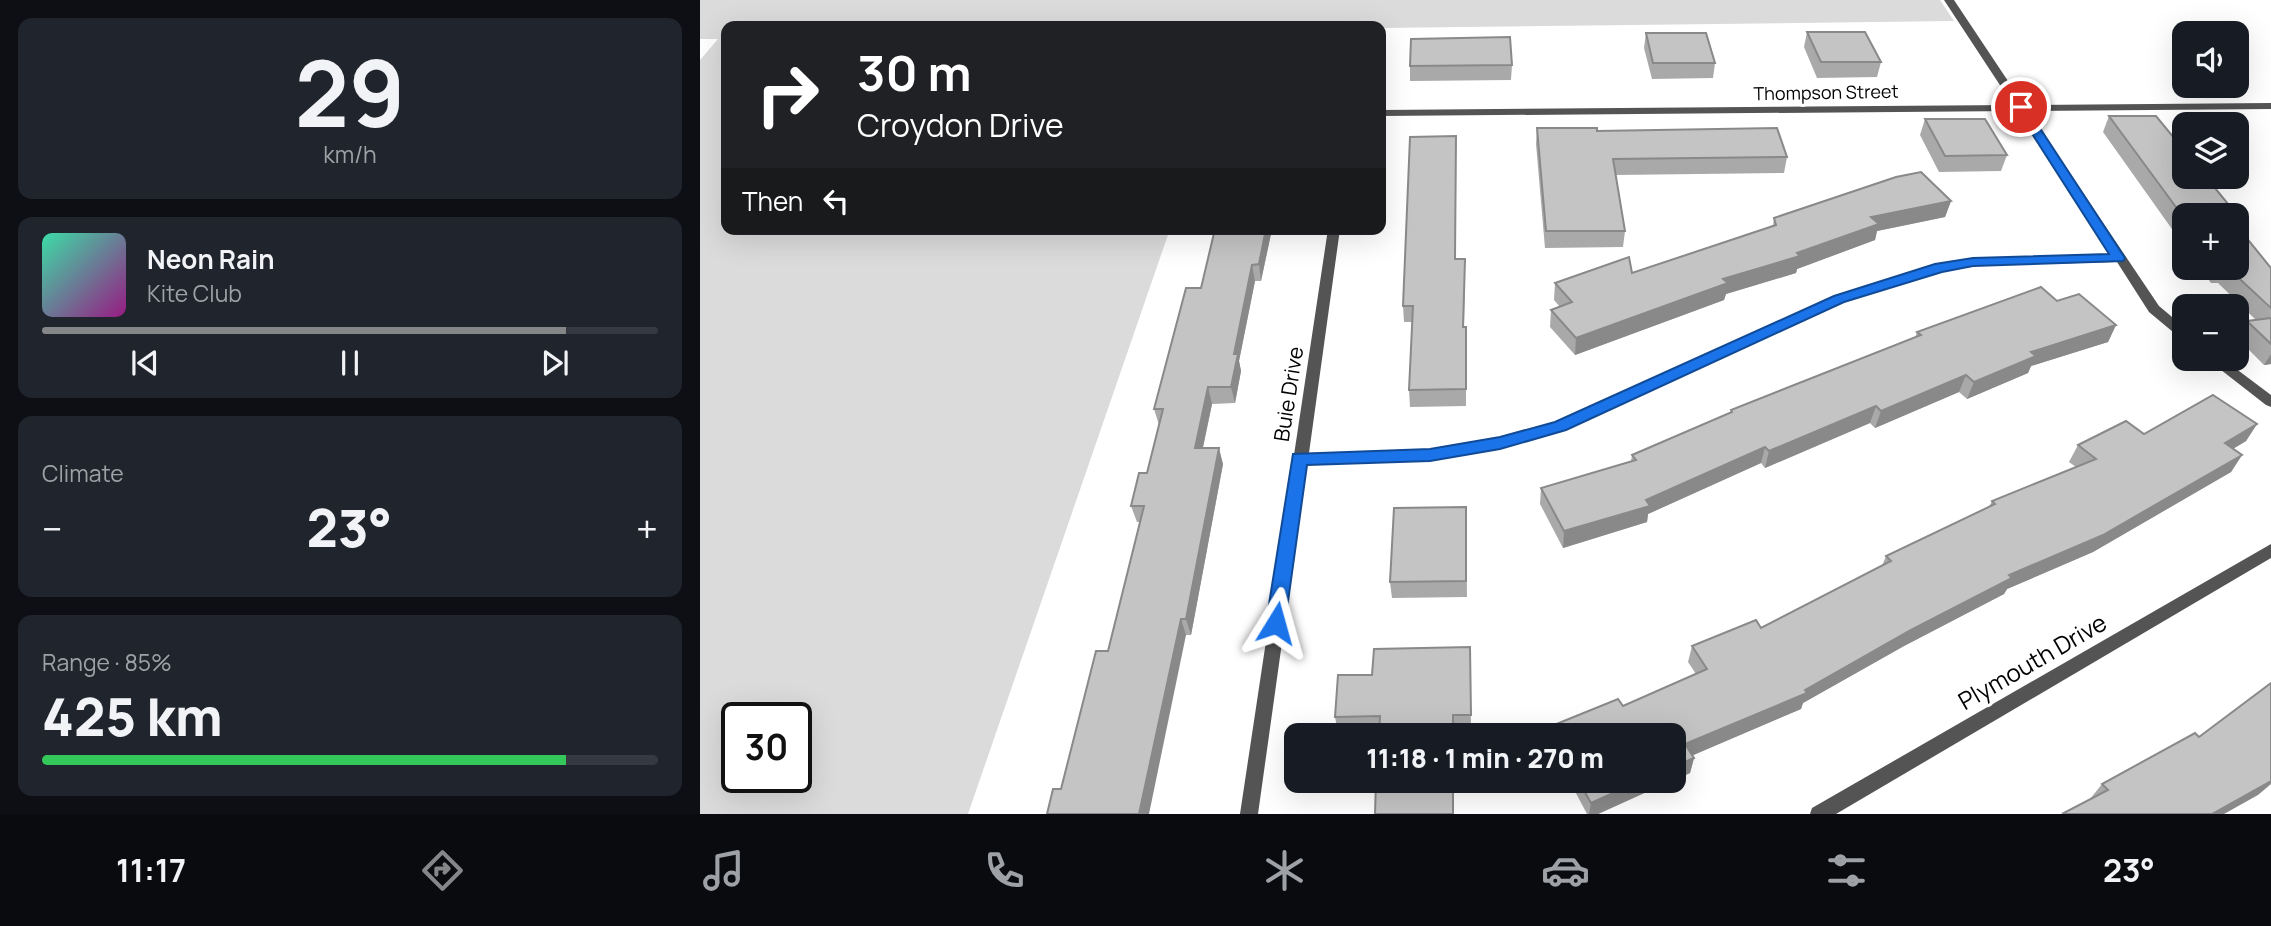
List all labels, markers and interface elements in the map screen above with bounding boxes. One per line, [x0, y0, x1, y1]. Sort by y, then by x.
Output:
map controls [2172, 21, 2249, 371]
button: sound [2172, 21, 2249, 98]
text: 29 [295, 30, 405, 154]
text: 30 m [857, 39, 972, 106]
icon: right [742, 49, 833, 140]
pin [1991, 77, 2051, 137]
street label: Thompson Street [1753, 79, 1899, 105]
icon: arrive [2002, 88, 2040, 126]
text: Croydon Drive [857, 103, 1064, 147]
button: layers [2172, 112, 2249, 189]
text: km/h [323, 138, 377, 170]
icon: left [817, 182, 855, 220]
text: Then [742, 183, 803, 219]
button: + [2172, 203, 2249, 280]
text: Neon Rain [147, 241, 275, 277]
text: Kite Club [147, 277, 242, 309]
button: − [2172, 294, 2249, 371]
icon: previous [126, 344, 164, 382]
icon: pause [331, 344, 369, 382]
icon: next [536, 344, 574, 382]
street label: Buie Drive [1267, 344, 1309, 444]
text: Climate [42, 457, 124, 489]
text: 23° [307, 492, 392, 563]
text: − [42, 502, 63, 554]
text: + [636, 502, 658, 554]
position arrow [1239, 586, 1313, 660]
street label: Plymouth Drive [1952, 605, 2112, 717]
text: Range · 85% [42, 646, 172, 678]
text: 425 km [42, 681, 223, 752]
speed limit sign: 30 [721, 702, 812, 793]
text: 11:18 · 1 min · 270 m [1366, 740, 1604, 776]
icon: directions [418, 846, 467, 895]
icon: music [699, 846, 748, 895]
icon: phone [980, 846, 1029, 895]
icon: climate [1260, 846, 1309, 895]
icon: car [1541, 846, 1590, 895]
icon: filters [1822, 846, 1871, 895]
text: 11:17 [116, 848, 186, 892]
text: 23° [2103, 848, 2155, 892]

